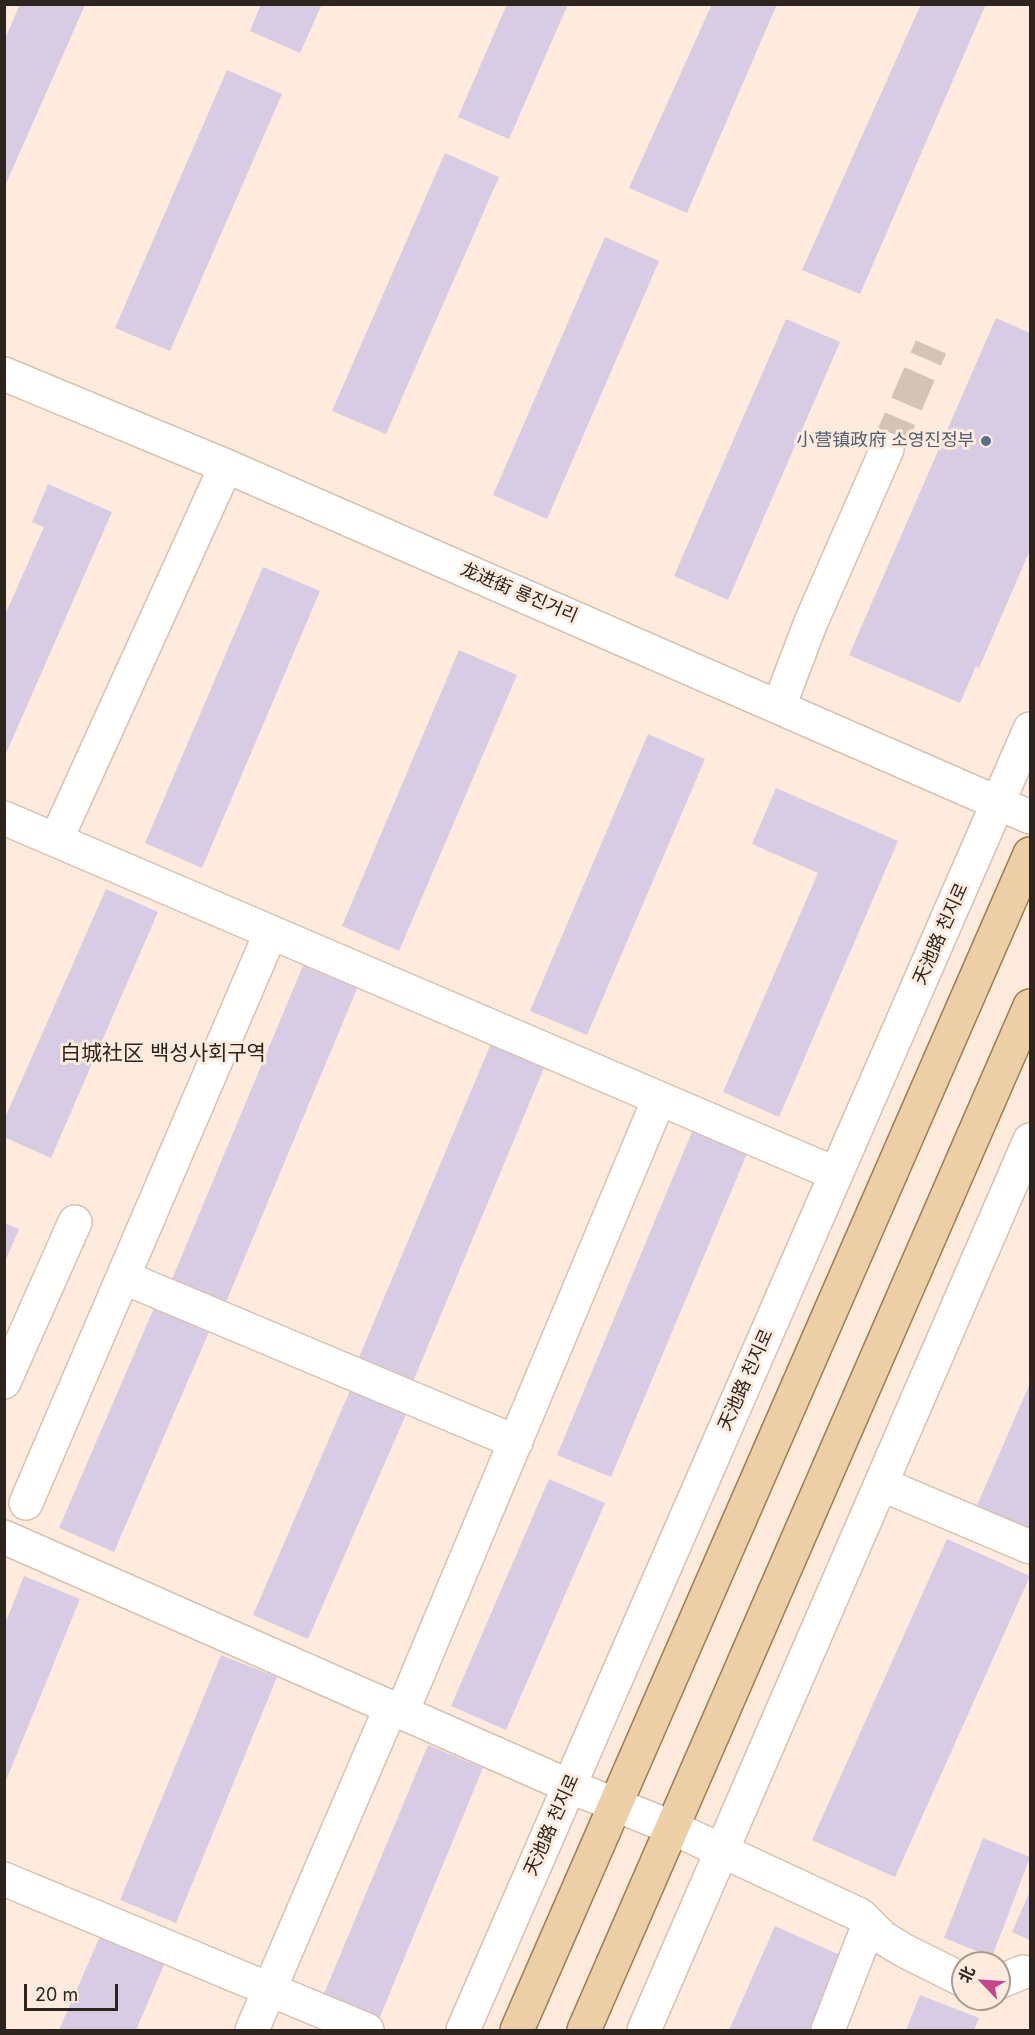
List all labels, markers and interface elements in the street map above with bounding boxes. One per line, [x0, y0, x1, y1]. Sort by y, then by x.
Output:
place label: 小营镇政府 소영진정부 [796, 430, 974, 452]
marker: 小营镇政府 소영진정부 [979, 434, 993, 448]
street label: 龙进街 룡진거리 [457, 559, 581, 627]
street label: 天池路 천지로 [909, 880, 973, 988]
district label: 白城社区 백성사회구역 [60, 1041, 266, 1067]
street label: 天池路 천지로 [714, 1326, 778, 1434]
street label: 天池路 천지로 [520, 1771, 584, 1879]
north arrow [951, 1951, 1011, 2011]
text: 北 [954, 1963, 979, 1986]
scale bar [27, 1972, 122, 2010]
text: 20 m [35, 1984, 78, 2005]

